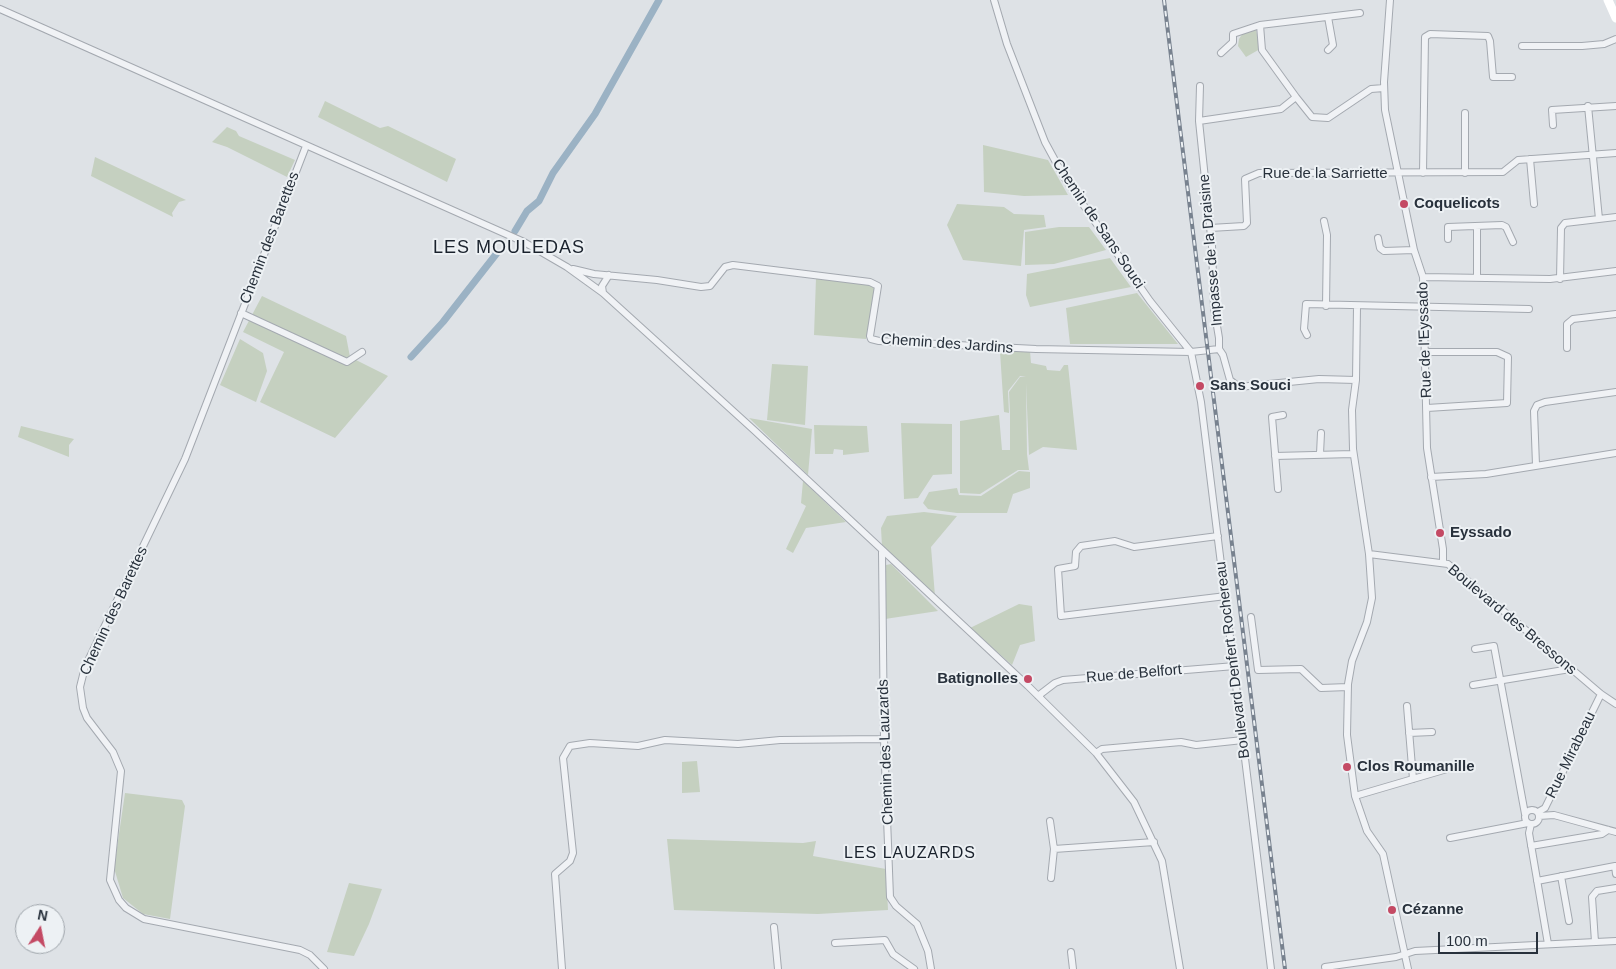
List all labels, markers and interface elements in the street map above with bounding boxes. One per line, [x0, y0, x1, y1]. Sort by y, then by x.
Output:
street label: Chemin de Sans Souci [1048, 156, 1148, 292]
street label: Rue de la Sarriette [1262, 165, 1388, 183]
street label: Chemin des Barettes [236, 169, 304, 307]
street label: Impasse de la Draisine [1195, 173, 1227, 327]
place label: Coquelicots [1414, 195, 1500, 213]
marker: Coquelicots [1398, 198, 1410, 210]
district label: LES MOULEDAS [431, 237, 587, 259]
street label: Rue de l'Eyssado [1414, 282, 1436, 398]
street label: Chemin des Jardins [880, 330, 1014, 358]
place label: Sans Souci [1210, 377, 1291, 395]
marker: Sans Souci [1194, 380, 1206, 392]
place label: Eyssado [1450, 524, 1512, 542]
marker: Eyssado [1434, 527, 1446, 539]
street label: Chemin des Barettes [76, 544, 152, 678]
street label: Boulevard Denfert Rochereau [1212, 560, 1254, 760]
street label: Boulevard des Bressons [1444, 561, 1580, 679]
street label: Rue de Belfort [1085, 661, 1183, 687]
place label: Batignolles [937, 670, 1018, 688]
marker: Batignolles [1022, 673, 1034, 685]
street label: Chemin des Lauzards [874, 679, 898, 825]
street label: Rue Mirabeau [1542, 709, 1600, 801]
place label: Clos Roumanille [1357, 758, 1475, 776]
marker: Clos Roumanille [1341, 761, 1353, 773]
district label: LES LAUZARDS [842, 844, 978, 864]
place label: Cézanne [1402, 901, 1464, 919]
north arrow [15, 904, 65, 954]
marker: Cézanne [1386, 904, 1398, 916]
text: N [36, 906, 49, 924]
scale bar [1441, 922, 1541, 954]
text: 100 m [1446, 932, 1488, 949]

